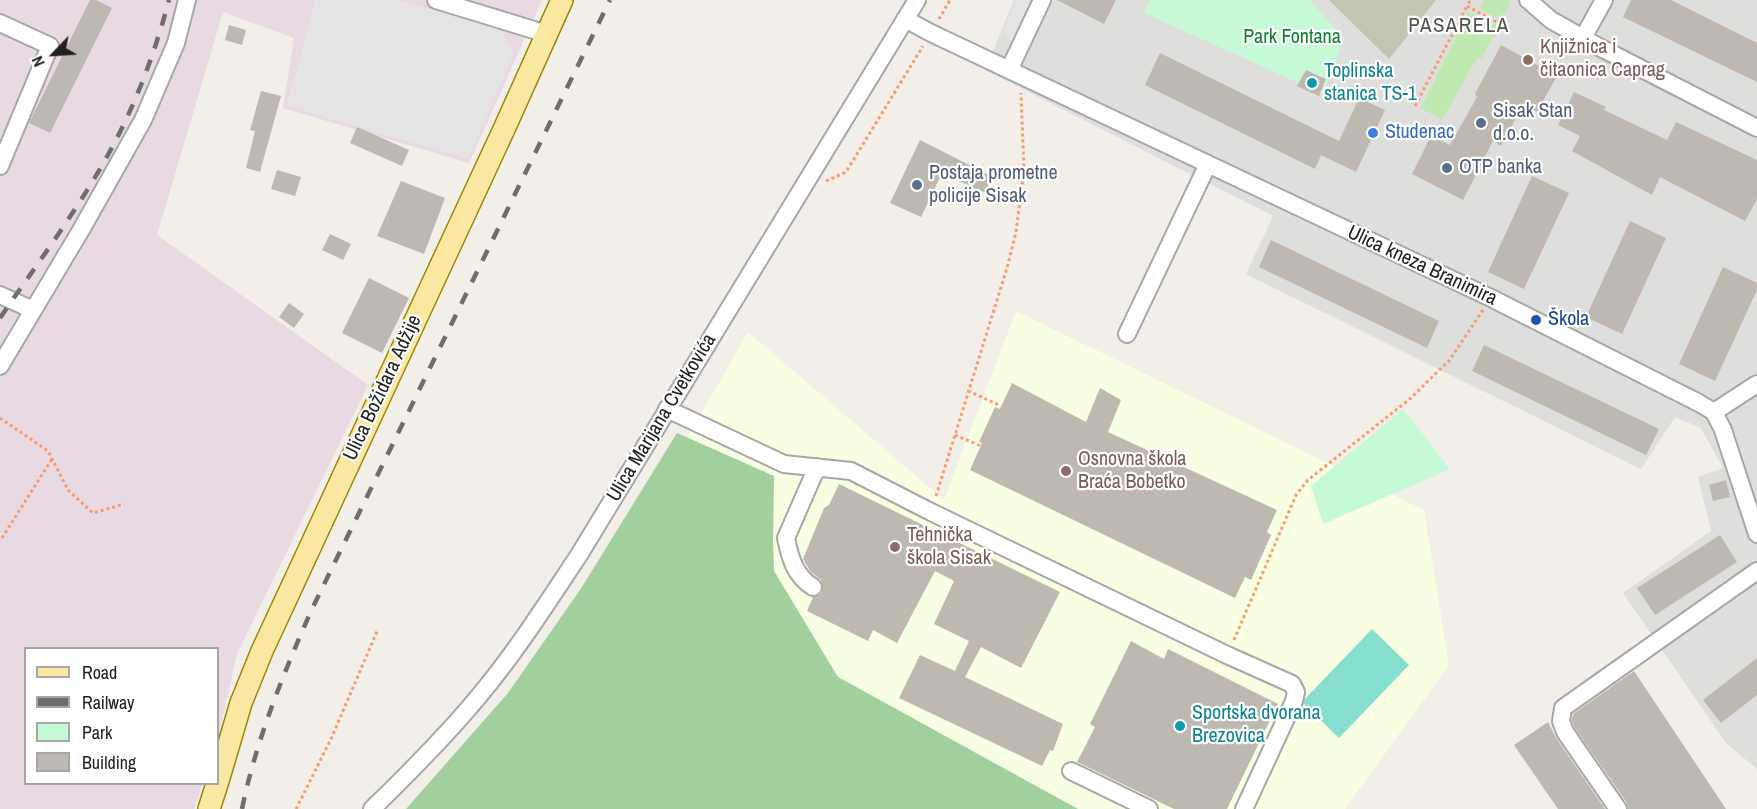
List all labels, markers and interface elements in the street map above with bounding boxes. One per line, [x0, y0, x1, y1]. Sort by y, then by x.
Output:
district label: PASARELA [1408, 13, 1510, 39]
north arrow [24, 24, 84, 84]
park label: Park Fontana [1243, 26, 1341, 50]
place label: Knjižnica i čitaonica Caprag [1540, 36, 1665, 83]
text: N [26, 53, 50, 71]
marker: Knjižnica i čitaonica Caprag [1521, 53, 1535, 67]
place label: Toplinska stanica TS-1 [1324, 60, 1417, 107]
marker: Toplinska stanica TS-1 [1305, 76, 1319, 90]
place label: Sisak Stan d.o.o. [1493, 100, 1572, 147]
marker: Sisak Stan d.o.o. [1474, 116, 1488, 130]
place label: Studenac [1385, 121, 1454, 145]
marker: Studenac [1366, 126, 1380, 140]
place label: OTP banka [1459, 156, 1542, 180]
marker: OTP banka [1440, 161, 1454, 175]
place label: Postaja prometne policije Sisak [929, 162, 1058, 209]
marker: Postaja prometne policije Sisak [910, 178, 924, 192]
street label: Ulica kneza Branimira [1343, 221, 1501, 311]
place label: Škola [1548, 308, 1589, 332]
street label: Ulica Božidara Adžije [339, 311, 427, 465]
marker: Škola [1529, 313, 1543, 327]
street label: Ulica Marijana Cvetkovića [602, 330, 722, 506]
place label: Osnovna škola Braća Bobetko [1078, 448, 1186, 495]
marker: Osnovna škola Braća Bobetko [1059, 464, 1073, 478]
place label: Tehnička škola Sisak [907, 524, 991, 571]
marker: Tehnička škola Sisak [888, 540, 902, 554]
legend [24, 647, 219, 785]
text: Road [82, 660, 117, 685]
text: Railway [82, 690, 135, 715]
place label: Sportska dvorana Brezovica [1192, 702, 1321, 749]
marker: Sportska dvorana Brezovica [1173, 719, 1187, 733]
text: Park [82, 720, 112, 745]
text: Building [82, 750, 136, 775]

